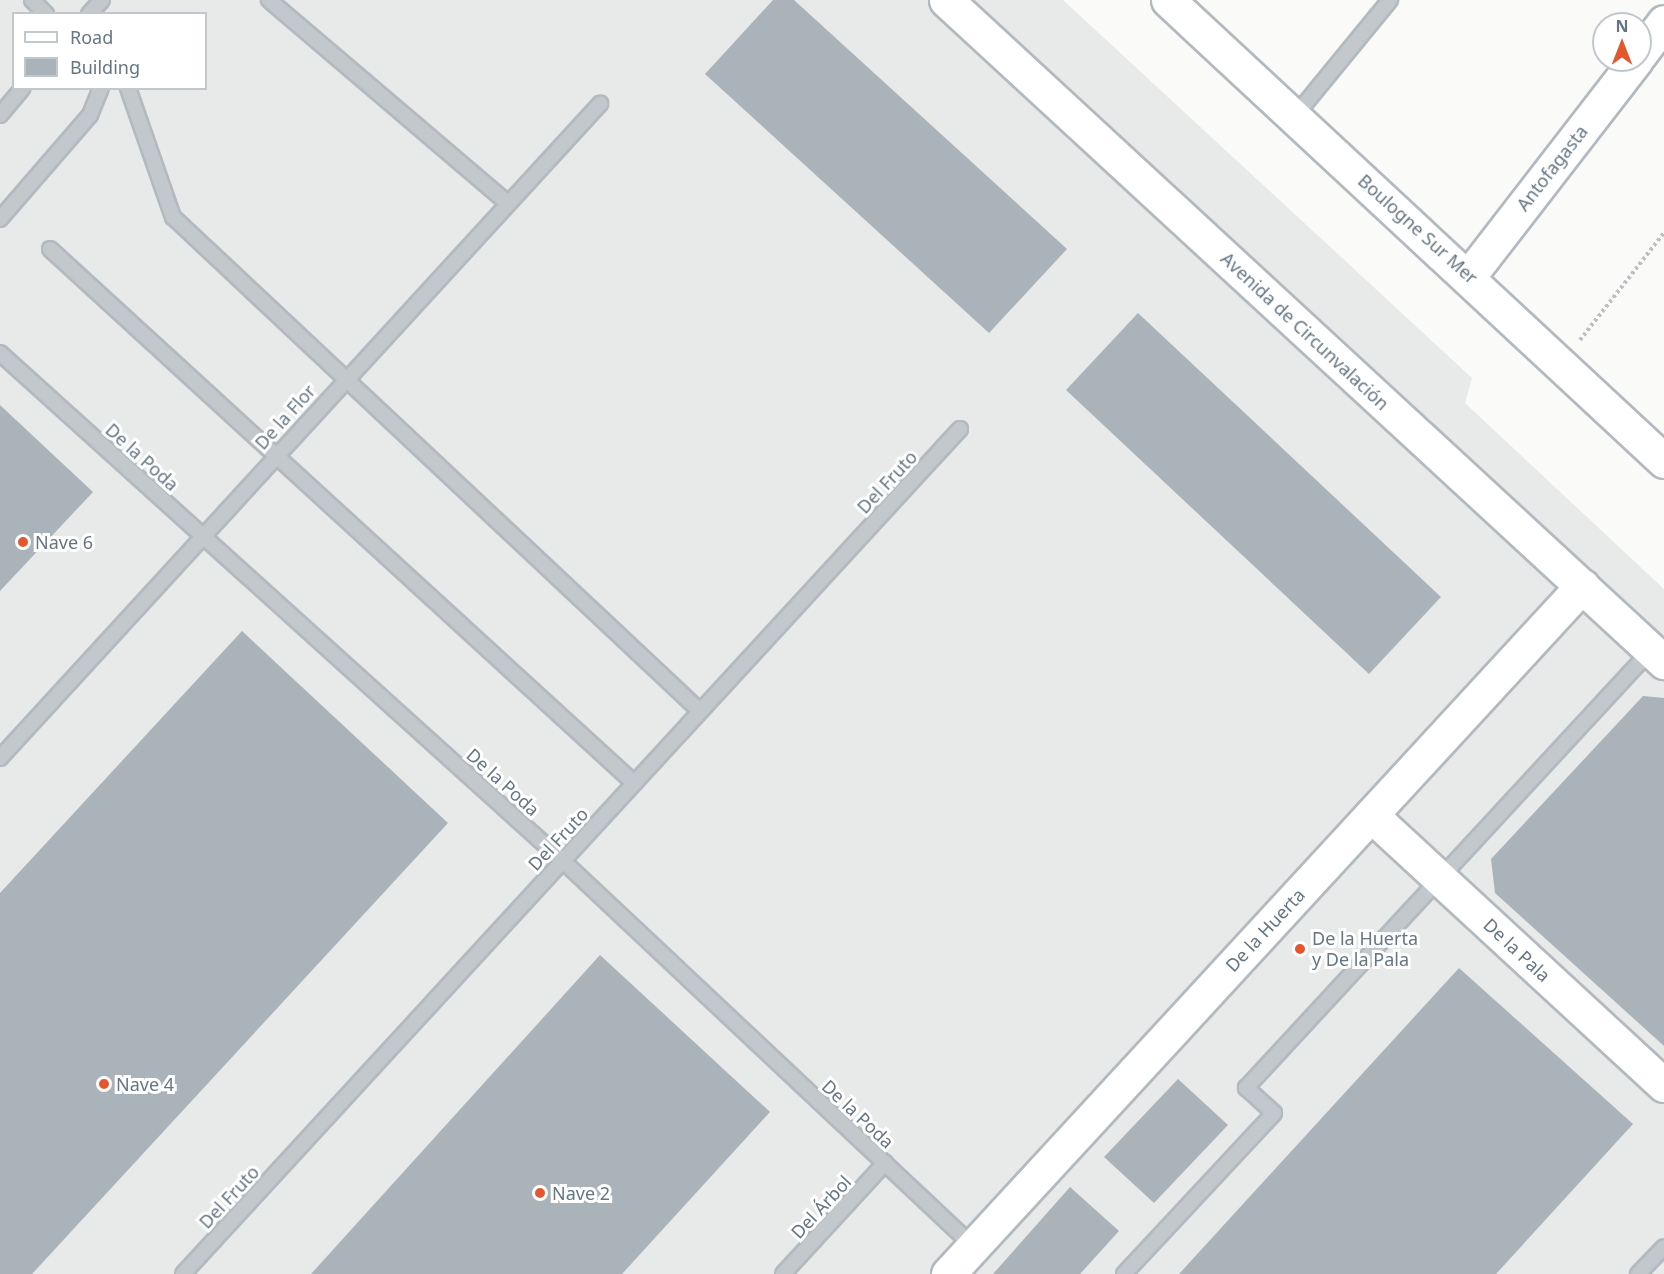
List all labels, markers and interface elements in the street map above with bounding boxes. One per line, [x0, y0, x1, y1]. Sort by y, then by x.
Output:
legend [12, 12, 207, 90]
north arrow [1592, 12, 1652, 72]
text: N [1615, 15, 1629, 37]
text: Road [70, 25, 113, 49]
text: Building [70, 55, 140, 79]
street label: Antofagasta [1512, 121, 1592, 215]
street label: Boulogne Sur Mer [1354, 170, 1482, 288]
street label: Avenida de Circunvalación [1217, 248, 1393, 414]
street label: De la Flor [250, 380, 320, 454]
street label: De la Poda [101, 419, 183, 495]
street label: Del Fruto [853, 446, 921, 518]
place label: Nave 6 [35, 531, 93, 553]
marker: Nave 6 [16, 535, 30, 549]
street label: De la Poda [462, 744, 544, 820]
street label: Del Fruto [524, 803, 592, 875]
street label: De la Huerta [1221, 884, 1309, 976]
street label: De la Pala [1479, 914, 1555, 986]
place label: De la Huerta y De la Pala [1312, 928, 1418, 970]
marker: De la Huerta y De la Pala [1293, 942, 1307, 956]
place label: Nave 4 [116, 1073, 174, 1095]
street label: De la Poda [818, 1075, 898, 1153]
marker: Nave 4 [97, 1077, 111, 1091]
street label: Del Fruto [195, 1161, 263, 1233]
street label: Del Árbol [786, 1171, 856, 1243]
place label: Nave 2 [552, 1182, 610, 1204]
marker: Nave 2 [533, 1186, 547, 1200]

